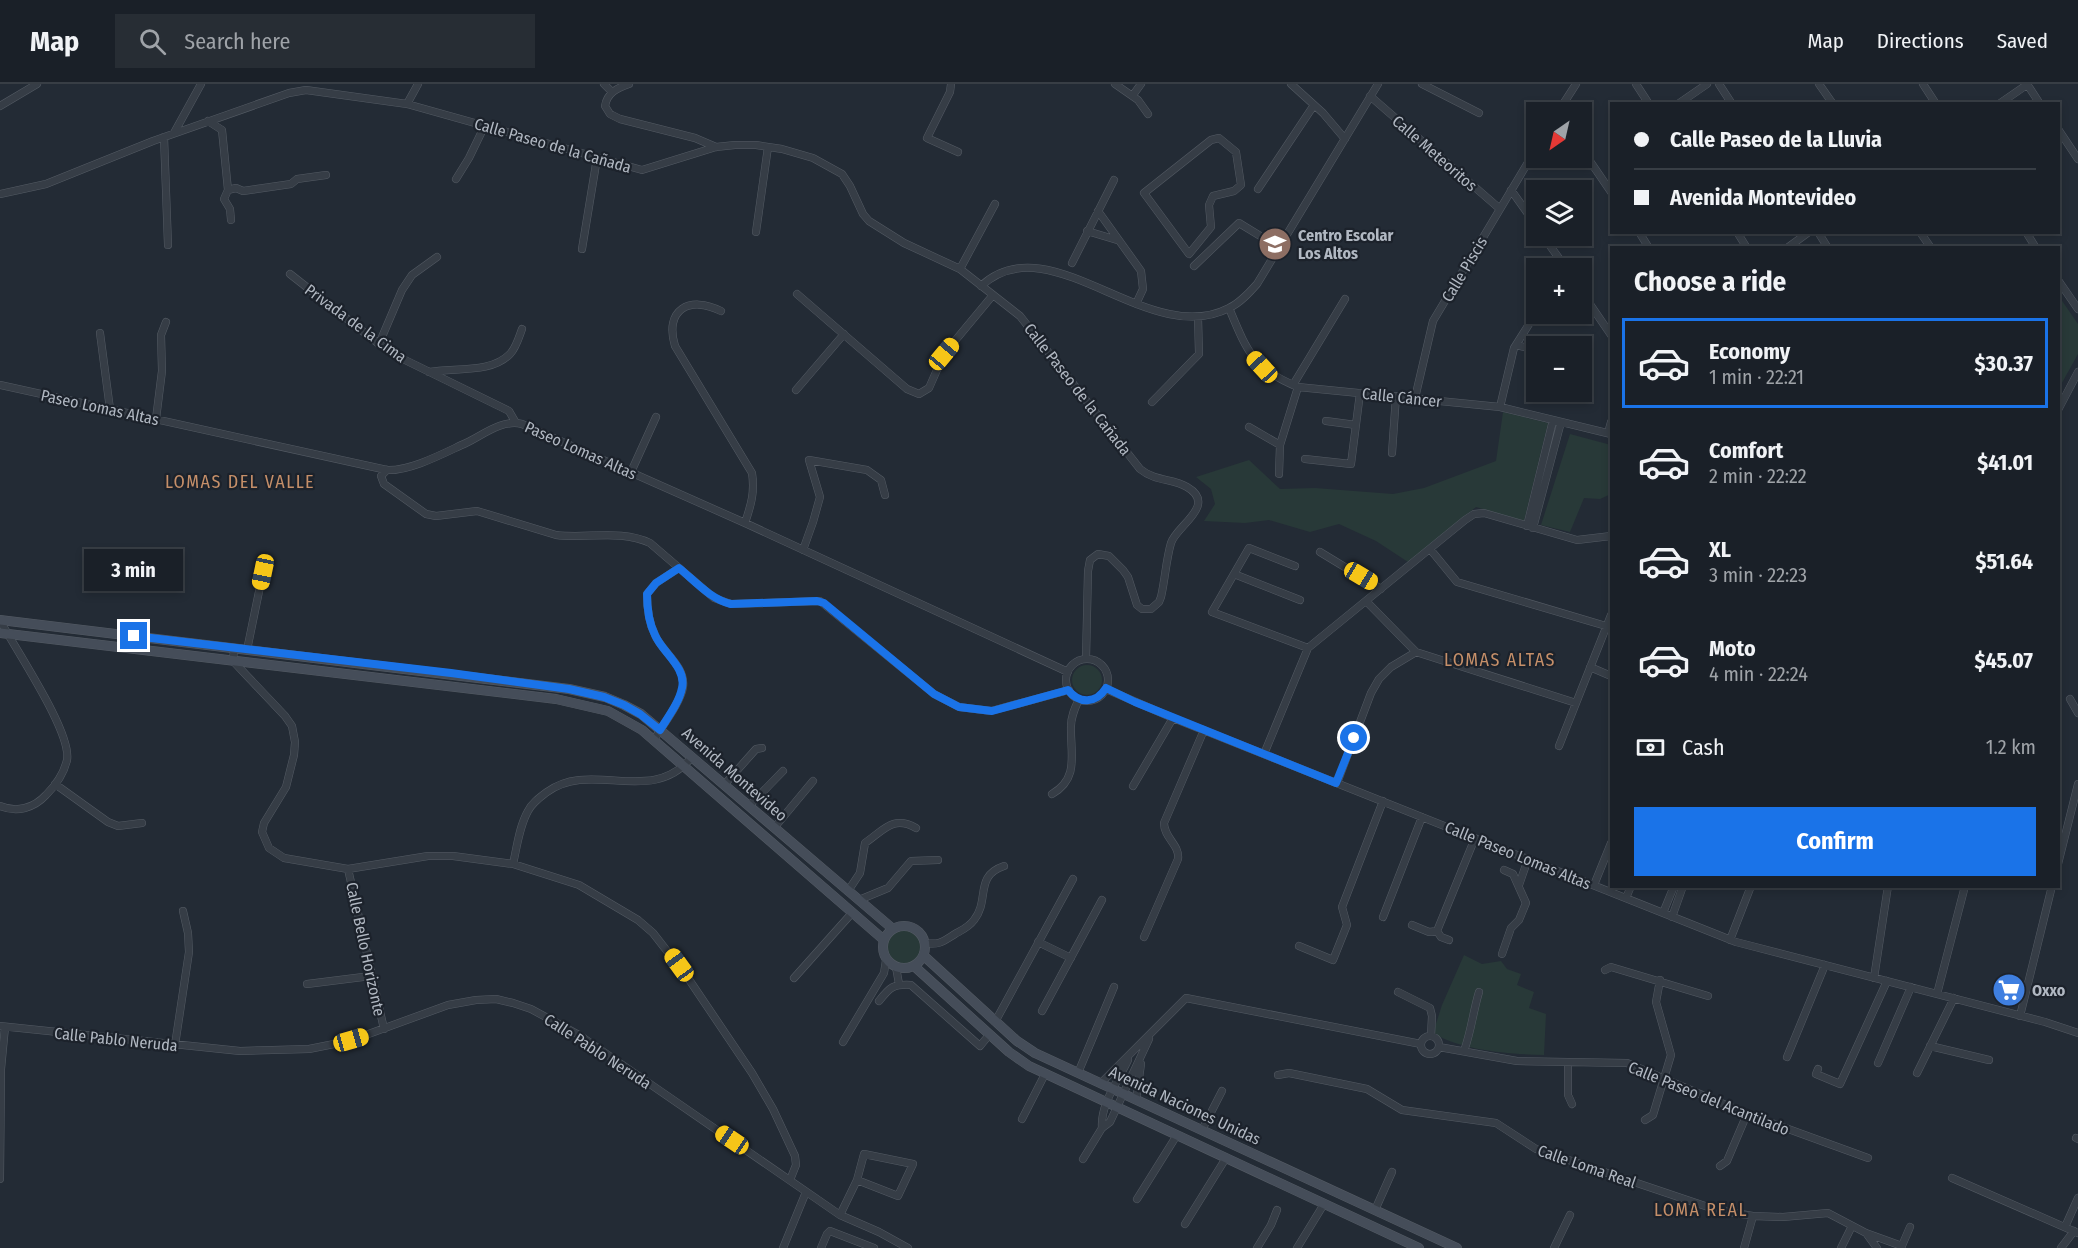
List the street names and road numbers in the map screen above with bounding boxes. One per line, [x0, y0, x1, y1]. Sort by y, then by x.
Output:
street label: Calle Meteoritos [1388, 111, 1481, 195]
street label: Calle Paseo de la Cañada [472, 114, 634, 177]
street label: Calle Piscis [1438, 233, 1491, 305]
street label: Privada de la Cima [301, 280, 410, 367]
street label: Calle Paseo de la Cañada [1020, 319, 1135, 459]
street label: Calle Cáncer [1361, 384, 1443, 411]
street label: Paseo Lomas Altas [39, 386, 161, 429]
street label: Paseo Lomas Altas [522, 417, 640, 484]
street label: Avenida Montevideo [678, 724, 791, 825]
street label: Calle Paseo Lomas Altas [1442, 817, 1594, 894]
street label: Calle Bello Horizonte [342, 880, 389, 1018]
street label: Calle Pablo Neruda [541, 1010, 655, 1093]
street label: Calle Pablo Neruda [53, 1024, 179, 1055]
street label: Calle Paseo del Acantilado [1626, 1057, 1792, 1139]
street label: Avenida Naciones Unidas [1106, 1062, 1264, 1149]
street label: Calle Loma Real [1535, 1141, 1639, 1192]

